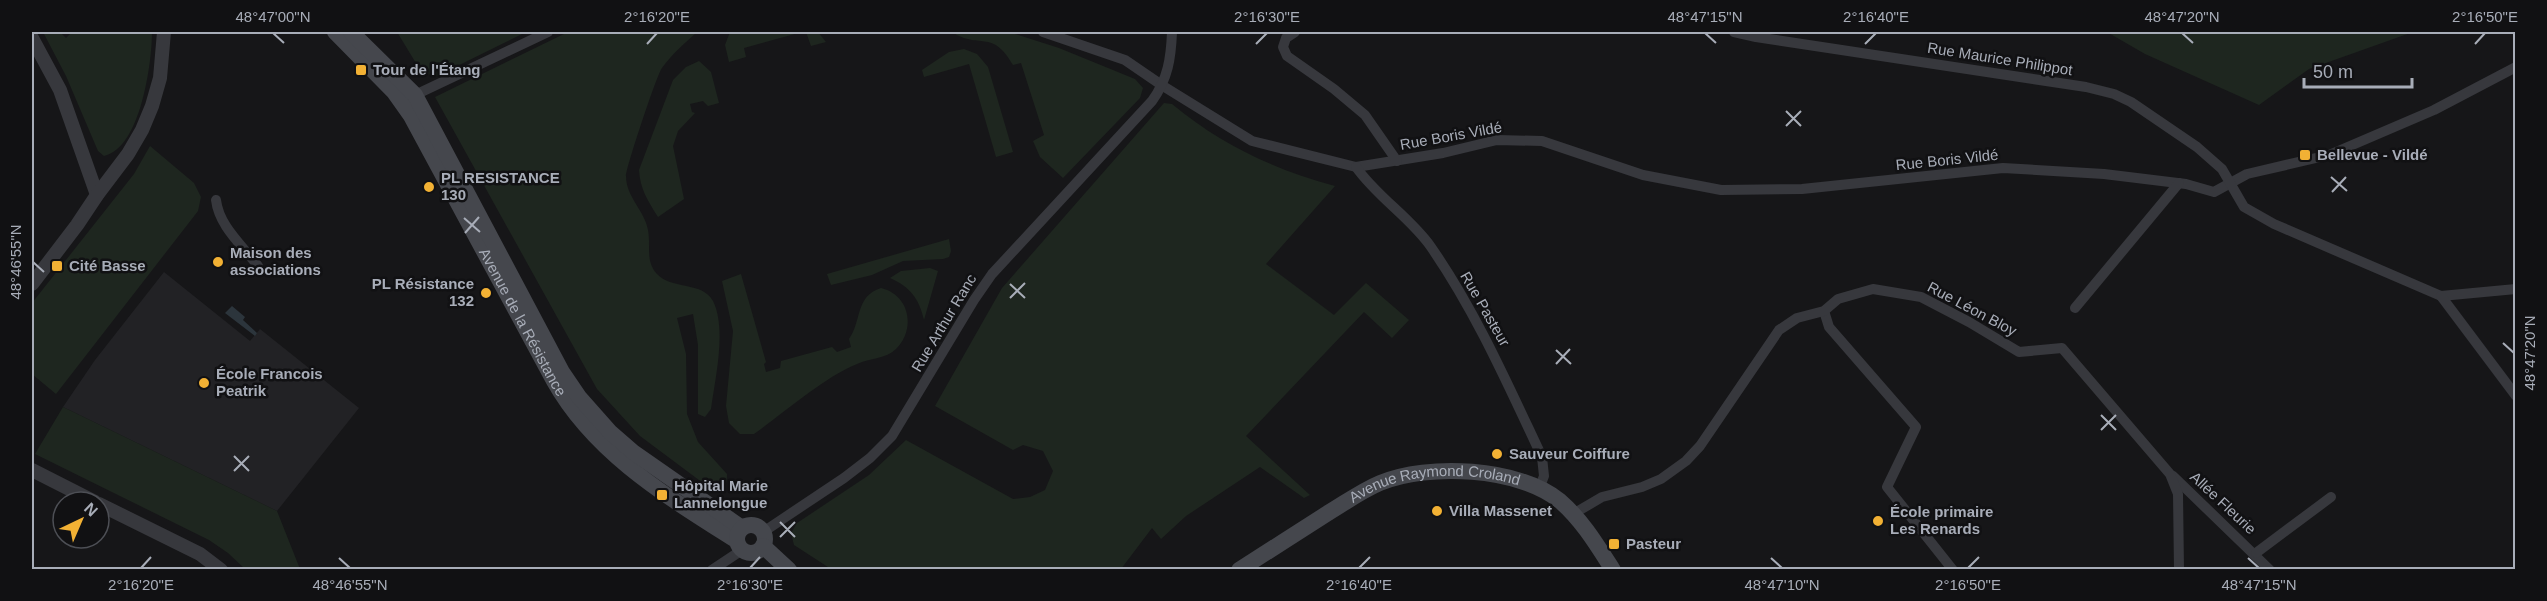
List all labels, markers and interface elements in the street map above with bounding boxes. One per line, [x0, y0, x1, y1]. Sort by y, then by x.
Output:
text: 48°47'00"N [235, 8, 311, 25]
text: 2°16'20"E [624, 8, 690, 25]
text: 2°16'30"E [1234, 8, 1300, 25]
text: 48°47'15"N [1667, 8, 1743, 25]
text: 2°16'40"E [1843, 8, 1909, 25]
text: 48°47'20"N [2144, 8, 2220, 25]
text: 2°16'50"E [2452, 8, 2518, 25]
street label: Rue Maurice Philippot [1926, 39, 2075, 79]
scale bar [2304, 51, 2412, 89]
place label: Tour de l'Étang [373, 61, 480, 78]
text: 50 m [2313, 62, 2353, 82]
marker: Tour de l'Étang [354, 63, 368, 77]
street label: Rue Boris Vildé [1399, 118, 1503, 153]
street label: Rue Boris Vildé [1895, 146, 1999, 173]
place label: Bellevue - Vildé [2317, 146, 2428, 163]
marker: Bellevue - Vildé [2298, 148, 2312, 162]
place label: PL RESISTANCE 130 [441, 169, 560, 203]
marker: PL RESISTANCE 130 [422, 180, 436, 194]
text: 48°46'55"N [7, 224, 24, 300]
place label: Maison des associations [230, 244, 321, 278]
street label: Avenue de la Résistance [476, 245, 570, 399]
marker: Maison des associations [211, 255, 225, 269]
place label: Cité Basse [69, 257, 146, 274]
marker: Cité Basse [50, 259, 64, 273]
street label: Rue Pasteur [1457, 268, 1514, 349]
street label: Rue Arthur Ranc [908, 270, 980, 375]
place label: PL Résistance 132 [372, 275, 474, 309]
street label: Rue Léon Bloy [1925, 278, 2020, 339]
marker: PL Résistance 132 [479, 286, 493, 300]
text: 48°47'20"N [2521, 315, 2538, 391]
place label: École Francois Peatrik [216, 365, 323, 399]
marker: École Francois Peatrik [197, 376, 211, 390]
place label: Sauveur Coiffure [1509, 445, 1630, 462]
marker: Sauveur Coiffure [1490, 447, 1504, 461]
street label: Avenue Raymond Croland [1346, 462, 1522, 506]
street label: Allée Fleurie [2187, 468, 2260, 537]
place label: Hôpital Marie Lannelongue [674, 477, 768, 511]
marker: Hôpital Marie Lannelongue [655, 488, 669, 502]
north arrow [51, 490, 111, 550]
text: N [81, 499, 101, 520]
place label: Villa Massenet [1449, 502, 1552, 519]
place label: École primaire Les Renards [1890, 503, 1993, 537]
marker: Villa Massenet [1430, 504, 1444, 518]
marker: École primaire Les Renards [1871, 514, 1885, 528]
place label: Pasteur [1626, 535, 1681, 552]
marker: Pasteur [1607, 537, 1621, 551]
text: 2°16'20"E [108, 576, 174, 593]
text: 48°46'55"N [312, 576, 388, 593]
text: 2°16'30"E [717, 576, 783, 593]
text: 2°16'40"E [1326, 576, 1392, 593]
text: 48°47'10"N [1744, 576, 1820, 593]
text: 2°16'50"E [1935, 576, 2001, 593]
text: 48°47'15"N [2221, 576, 2297, 593]

